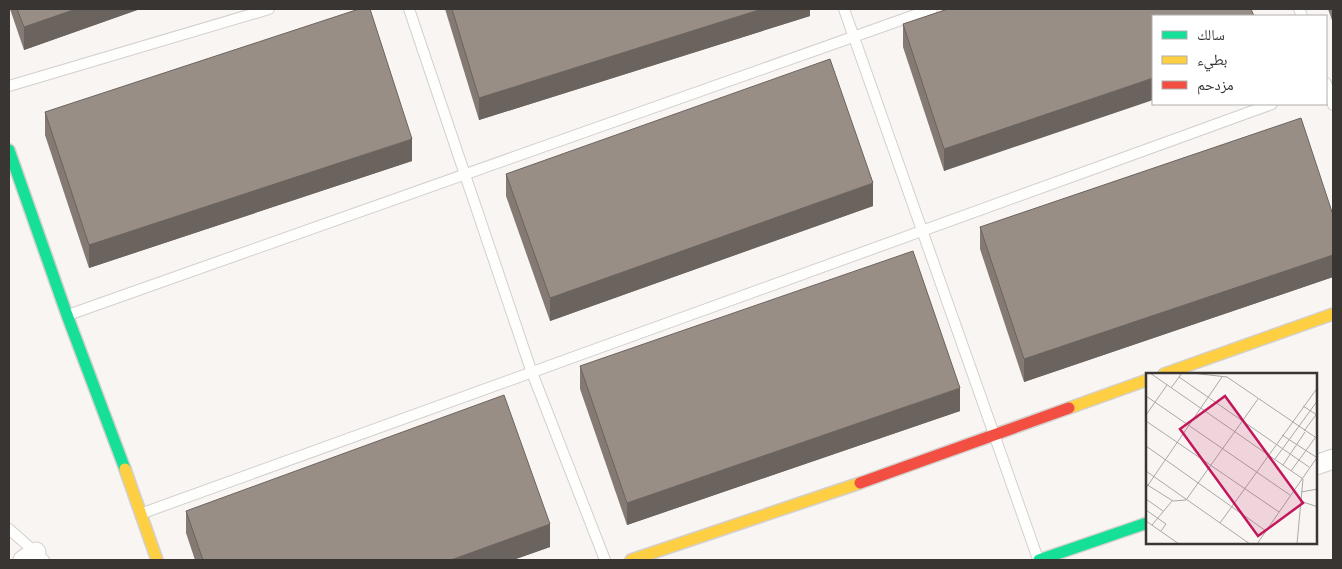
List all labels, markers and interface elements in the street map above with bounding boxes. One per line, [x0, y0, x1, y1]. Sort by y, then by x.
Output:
legend [1152, 15, 1327, 105]
text: سالك [1197, 25, 1225, 45]
text: بطيء [1197, 50, 1227, 72]
text: مزدحم [1197, 75, 1234, 95]
inset map [1146, 373, 1317, 544]

